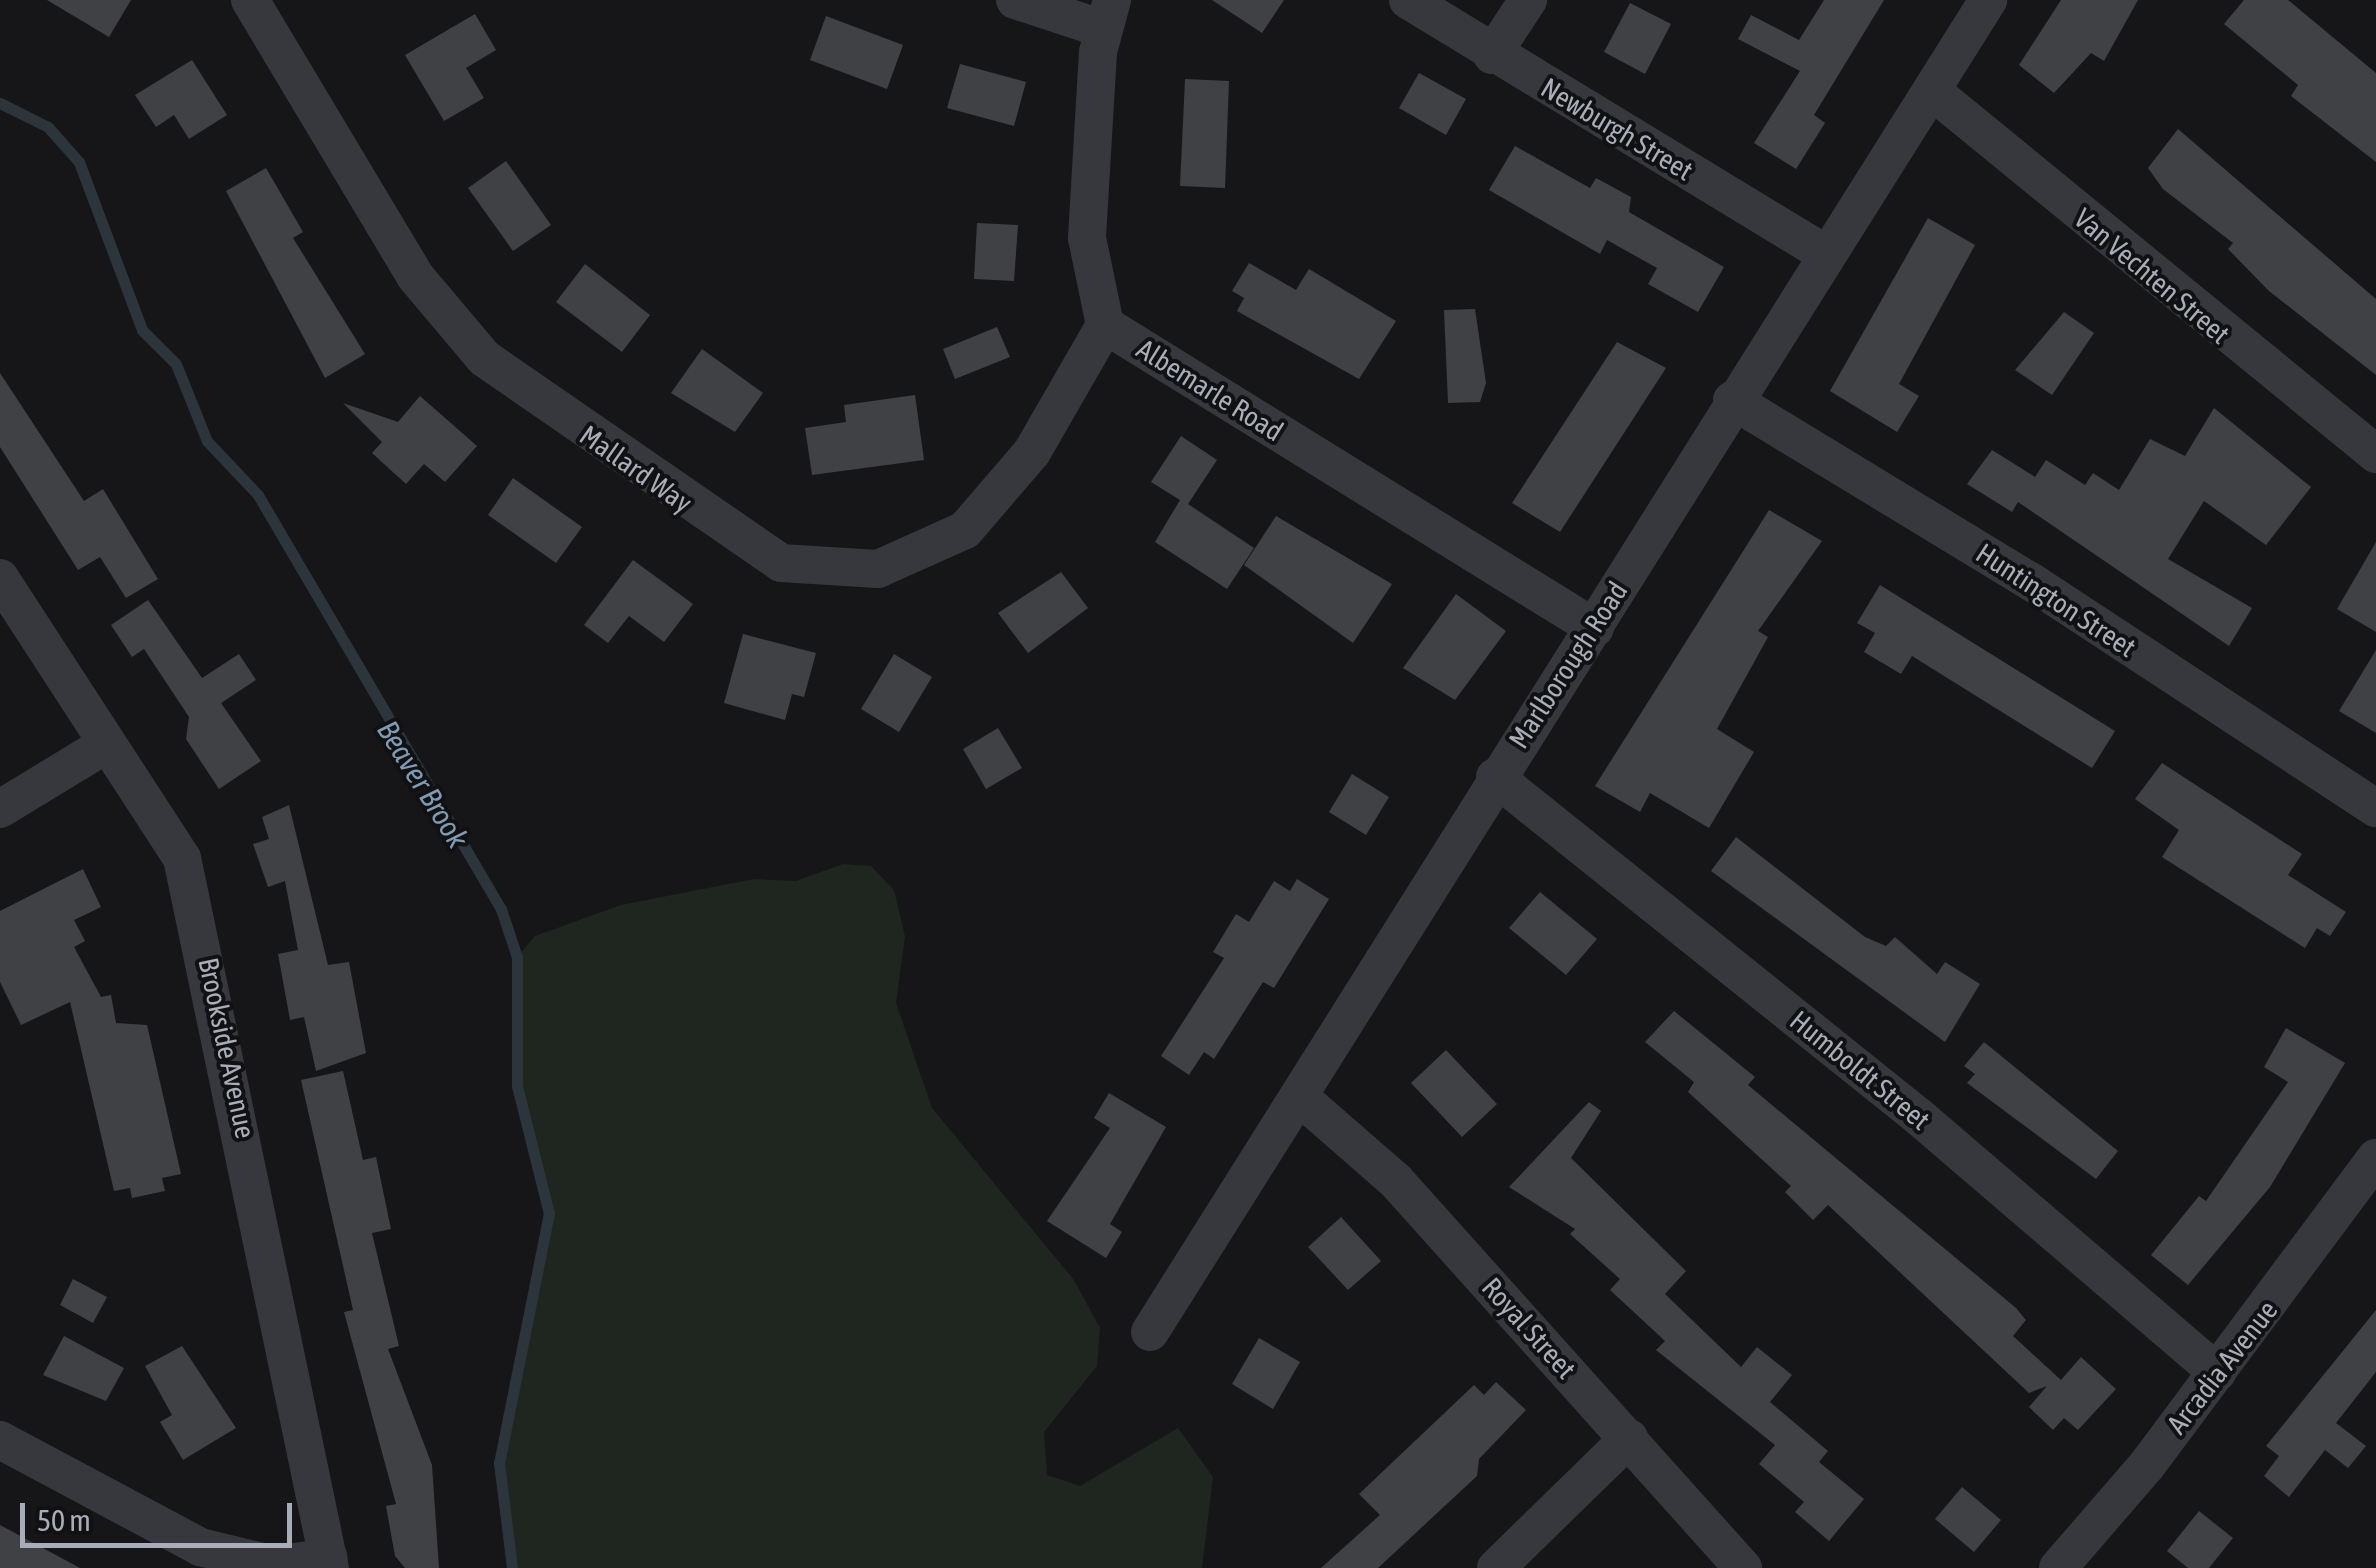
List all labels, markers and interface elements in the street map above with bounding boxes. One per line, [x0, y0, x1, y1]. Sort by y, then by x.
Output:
street label: Newburgh Street [1535, 71, 1699, 187]
street label: Van Vechten Street [2068, 201, 2236, 351]
street label: Albemarle Road [1131, 332, 1289, 448]
street label: Mallard Way [574, 418, 698, 520]
street label: Huntington Street [1970, 536, 2142, 664]
street label: Marlborough Road [1502, 575, 1634, 755]
water label: Beaver Brook [370, 714, 476, 854]
street label: Brookside Avenue [191, 955, 263, 1141]
street label: Humboldt Street [1783, 1003, 1937, 1137]
street label: Royal Street [1475, 1271, 1583, 1385]
street label: Arcadia Avenue [2160, 1294, 2284, 1440]
scale bar [25, 1483, 298, 1545]
text: 50 m [37, 1503, 91, 1537]

